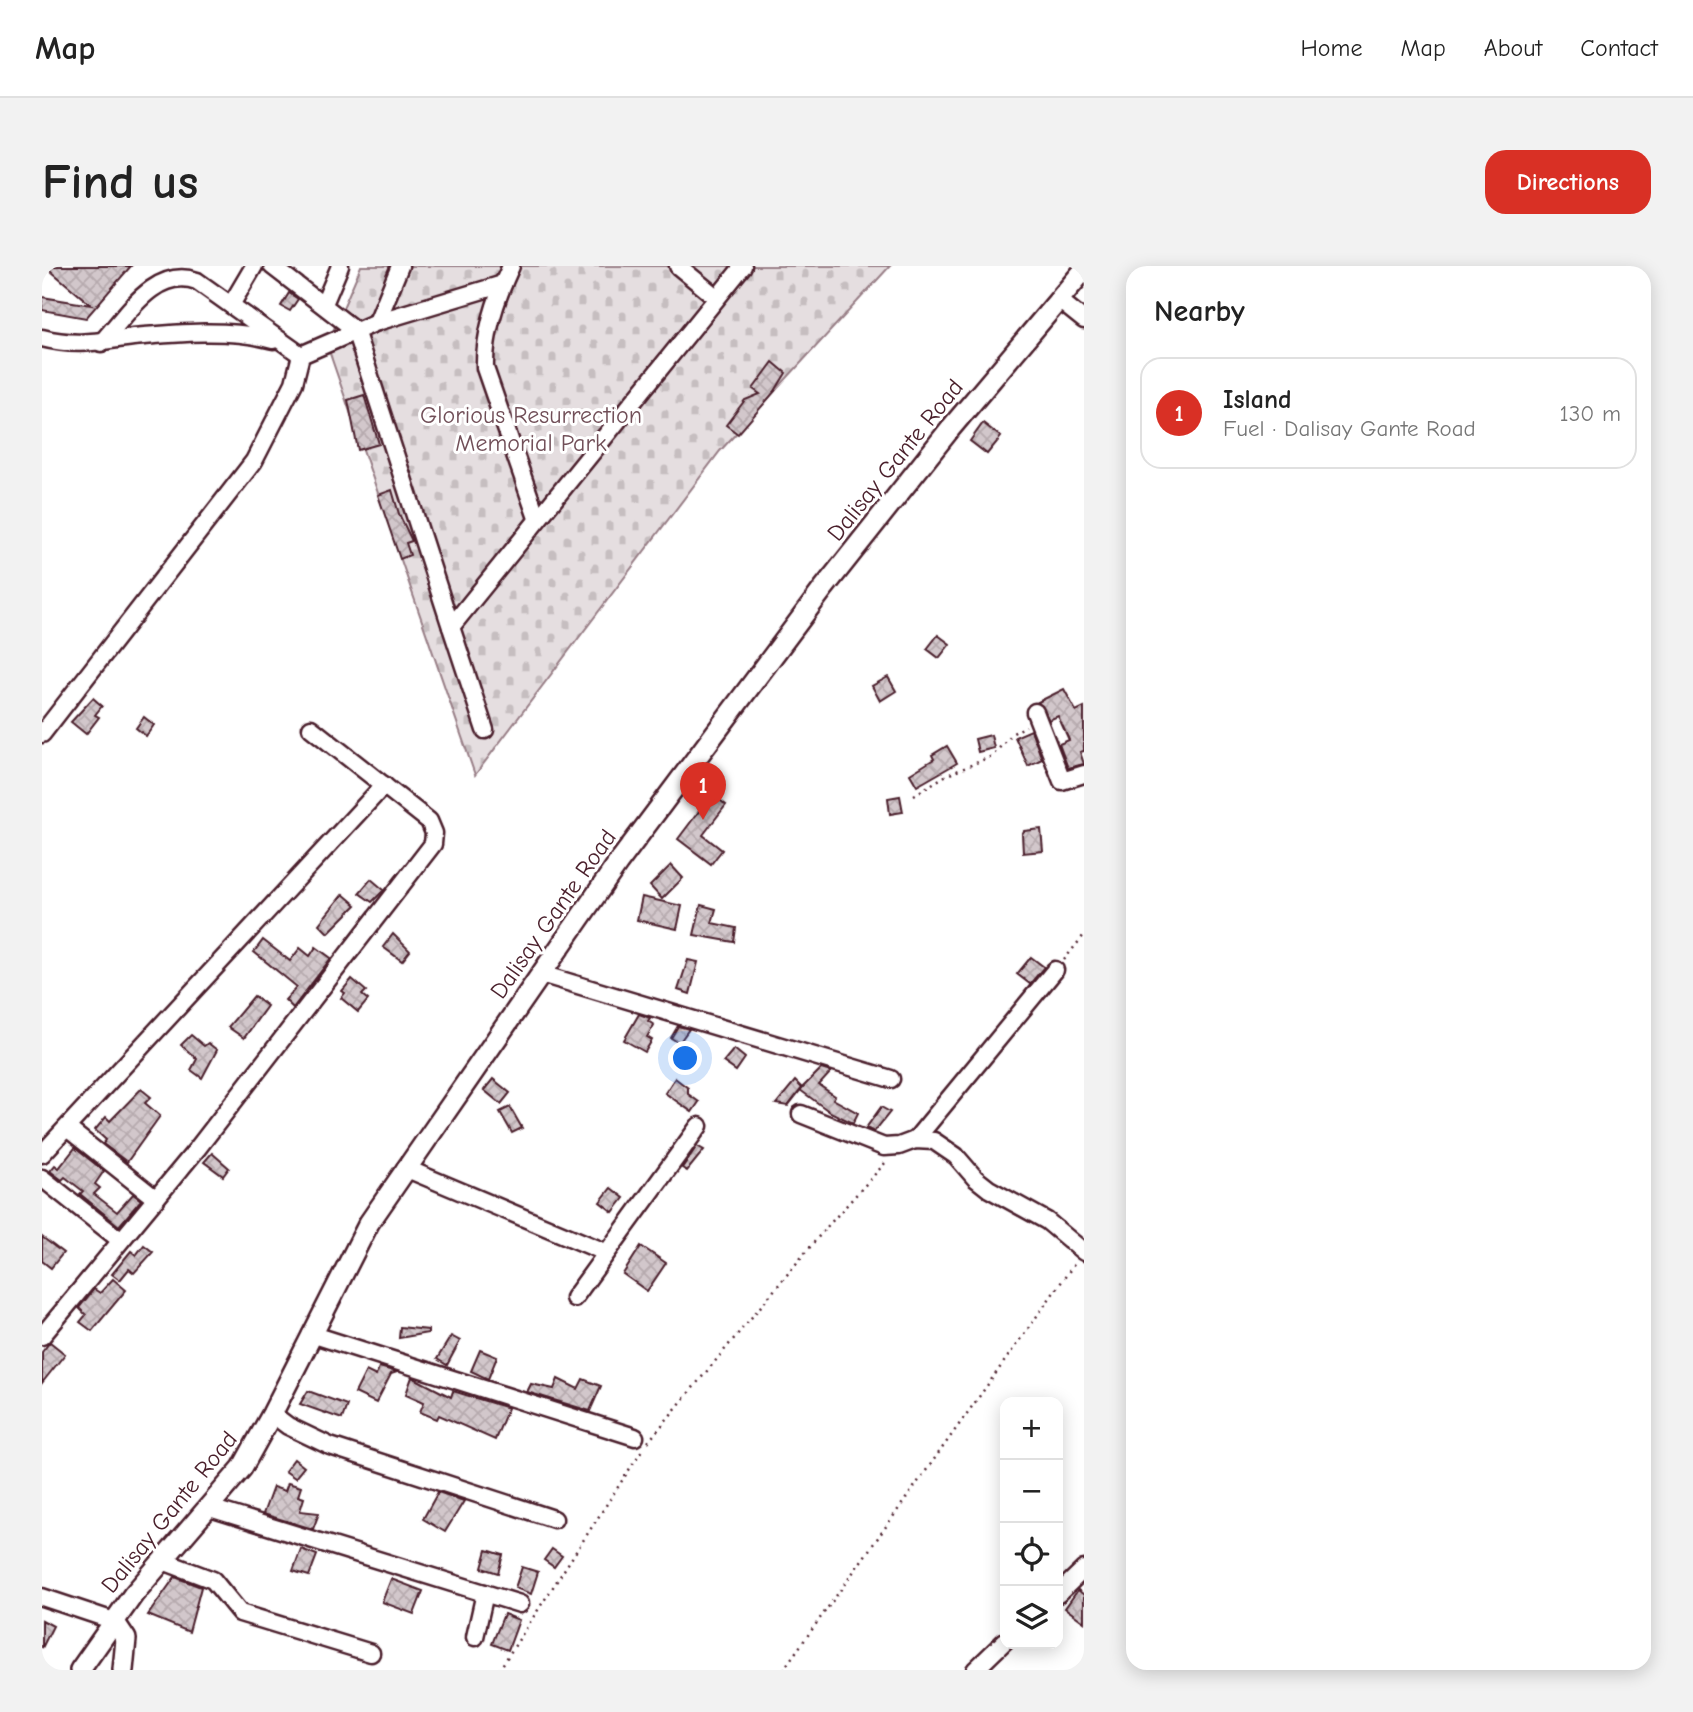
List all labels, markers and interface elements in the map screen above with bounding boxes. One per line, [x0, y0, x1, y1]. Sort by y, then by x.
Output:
text: Map [35, 29, 96, 67]
text: Home [1301, 34, 1362, 62]
text: Map [1400, 34, 1446, 62]
text: About [1484, 34, 1542, 62]
text: Contact [1580, 34, 1658, 62]
button: Directions [1485, 150, 1651, 214]
text: Find us [42, 154, 198, 210]
text: Nearby [1154, 294, 1245, 329]
street label: Dalisay Gante Road [821, 373, 969, 547]
text: Island [1223, 385, 1292, 415]
text: 1 [1174, 400, 1184, 427]
text: 130 m [1560, 400, 1621, 427]
park label: Glorious Resurrection Memorial Park [420, 401, 642, 457]
text: Fuel · Dalisay Gante Road [1223, 415, 1476, 442]
pin: 1 [680, 762, 726, 820]
street label: Dalisay Gante Road [484, 824, 622, 1004]
your location [668, 1041, 702, 1075]
map controls [1000, 1397, 1063, 1649]
button: + [1000, 1397, 1063, 1460]
street label: Dalisay Gante Road [95, 1425, 243, 1599]
button: − [1000, 1460, 1063, 1523]
button: locate [1000, 1523, 1063, 1586]
button: layers [1000, 1586, 1063, 1649]

